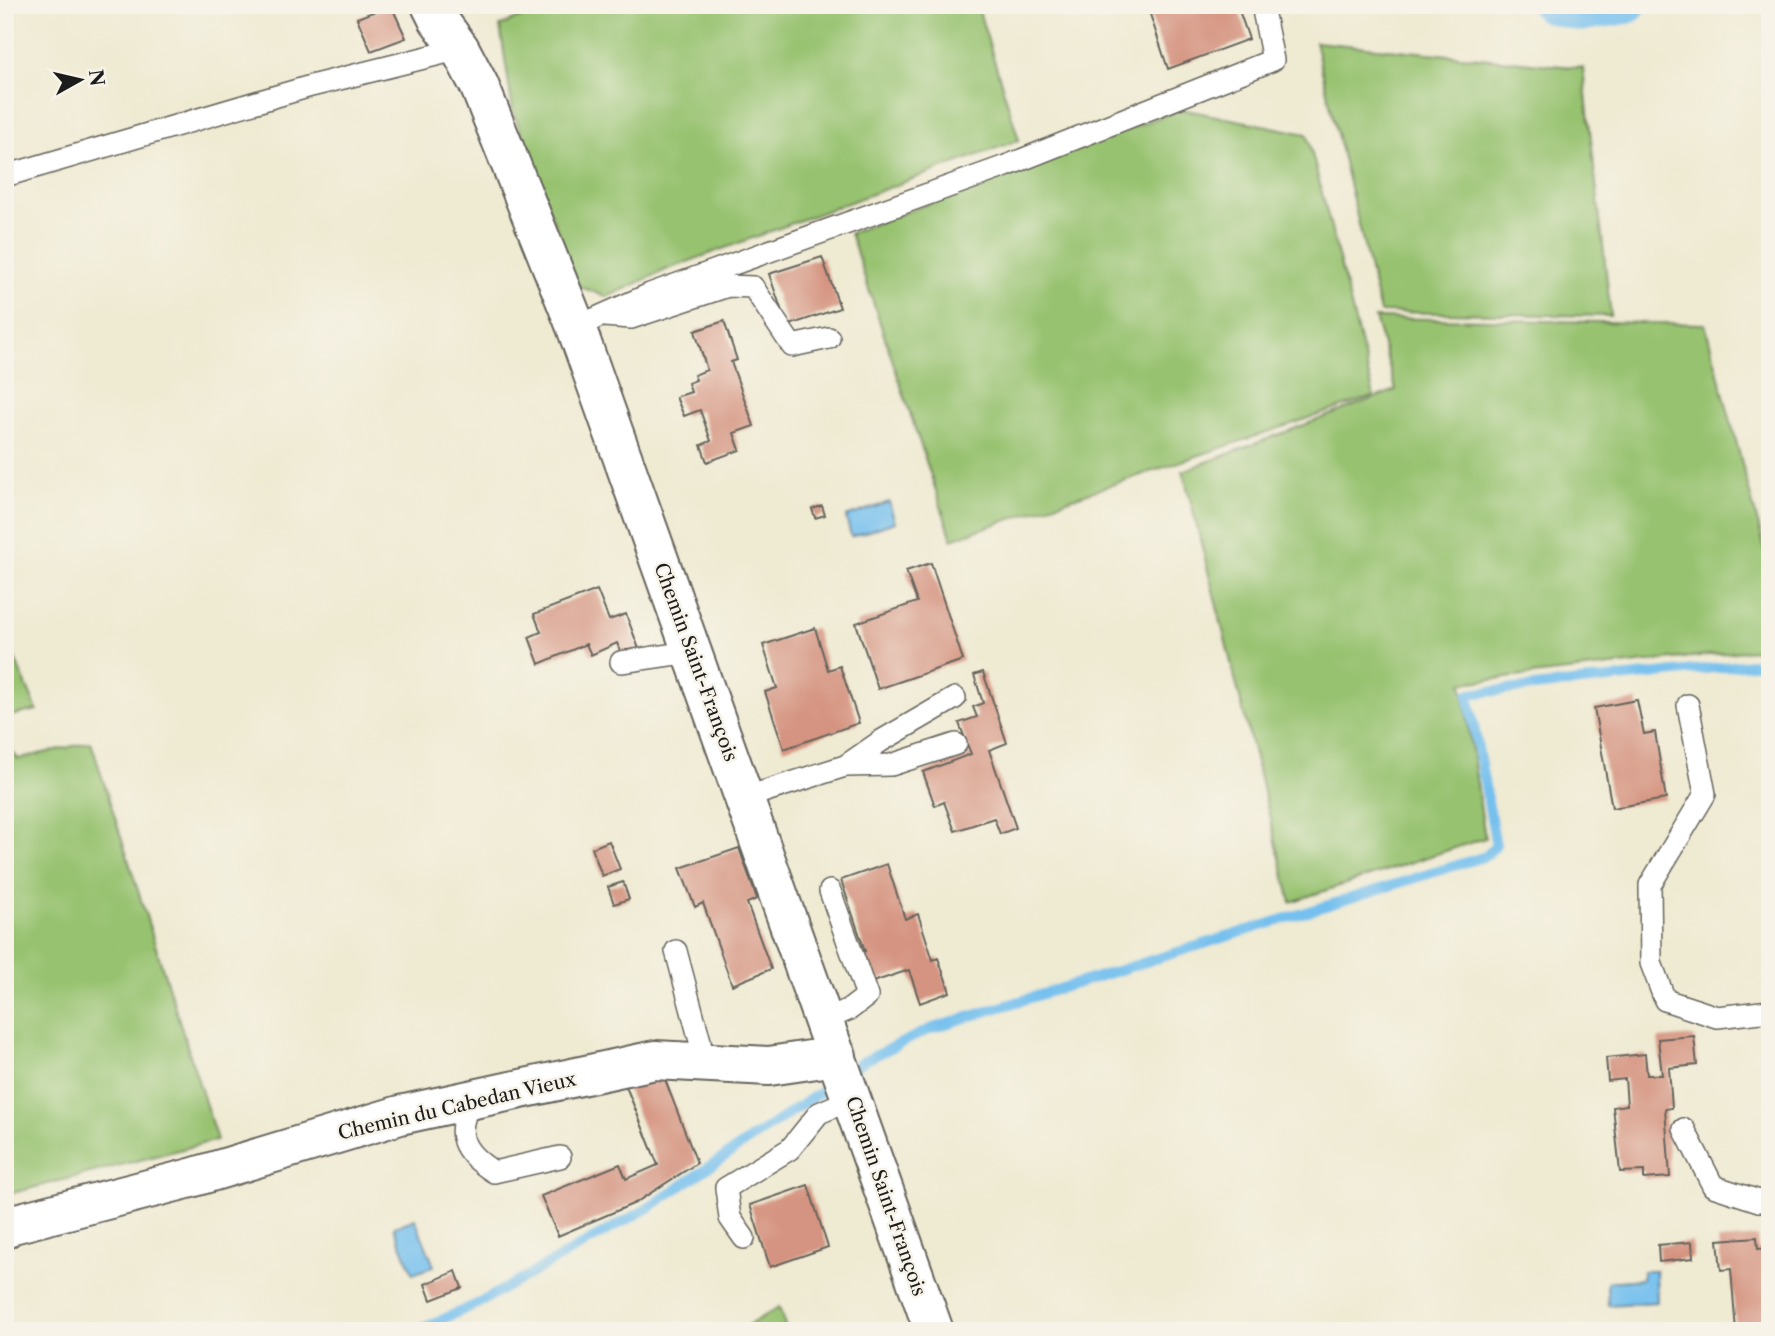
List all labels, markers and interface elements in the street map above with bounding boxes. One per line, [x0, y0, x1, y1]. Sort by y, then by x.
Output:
north arrow [46, 46, 116, 116]
text: N [84, 68, 109, 87]
street label: Chemin Saint-François [649, 559, 743, 765]
street label: Chemin du Cabedan Vieux [336, 1067, 579, 1145]
street label: Chemin Saint-François [841, 1093, 931, 1299]

